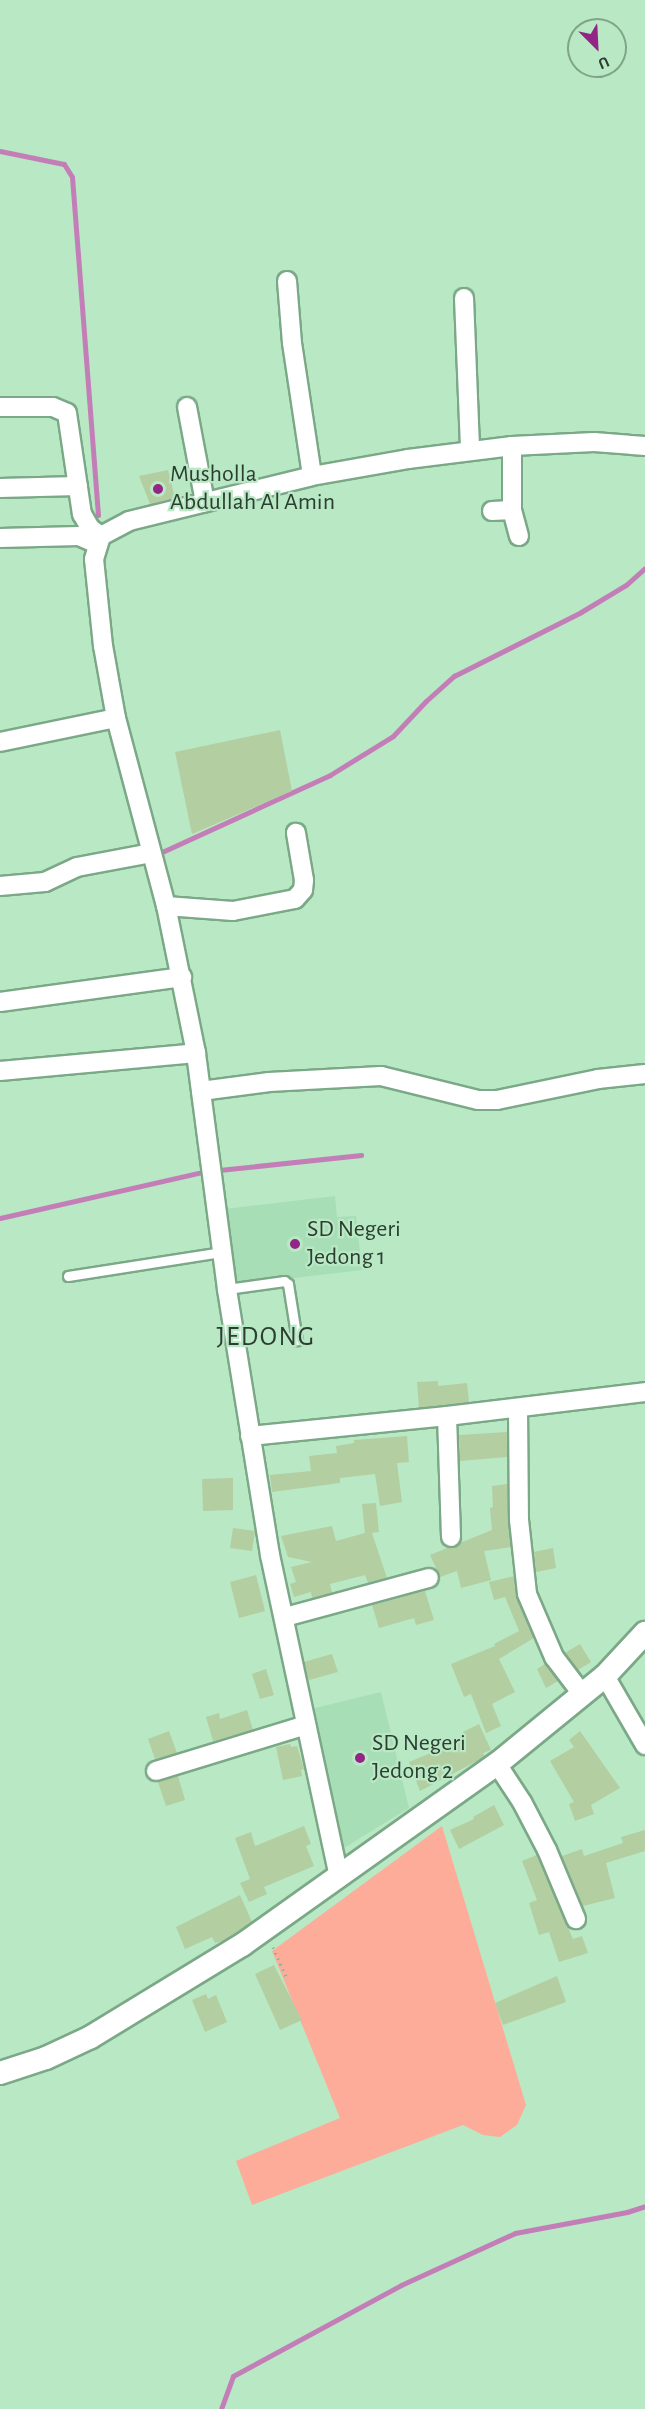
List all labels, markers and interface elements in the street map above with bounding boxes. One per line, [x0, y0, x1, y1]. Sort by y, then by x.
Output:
north arrow [567, 18, 627, 78]
text: U [596, 53, 611, 72]
place label: Musholla Abdullah Al Amin [170, 461, 335, 517]
marker: Musholla Abdullah Al Amin [151, 482, 165, 496]
place label: SD Negeri Jedong 1 [307, 1216, 401, 1272]
marker: SD Negeri Jedong 1 [288, 1237, 302, 1251]
district label: JEDONG [216, 1321, 316, 1353]
place label: SD Negeri Jedong 2 [372, 1730, 466, 1786]
marker: SD Negeri Jedong 2 [353, 1751, 367, 1765]

